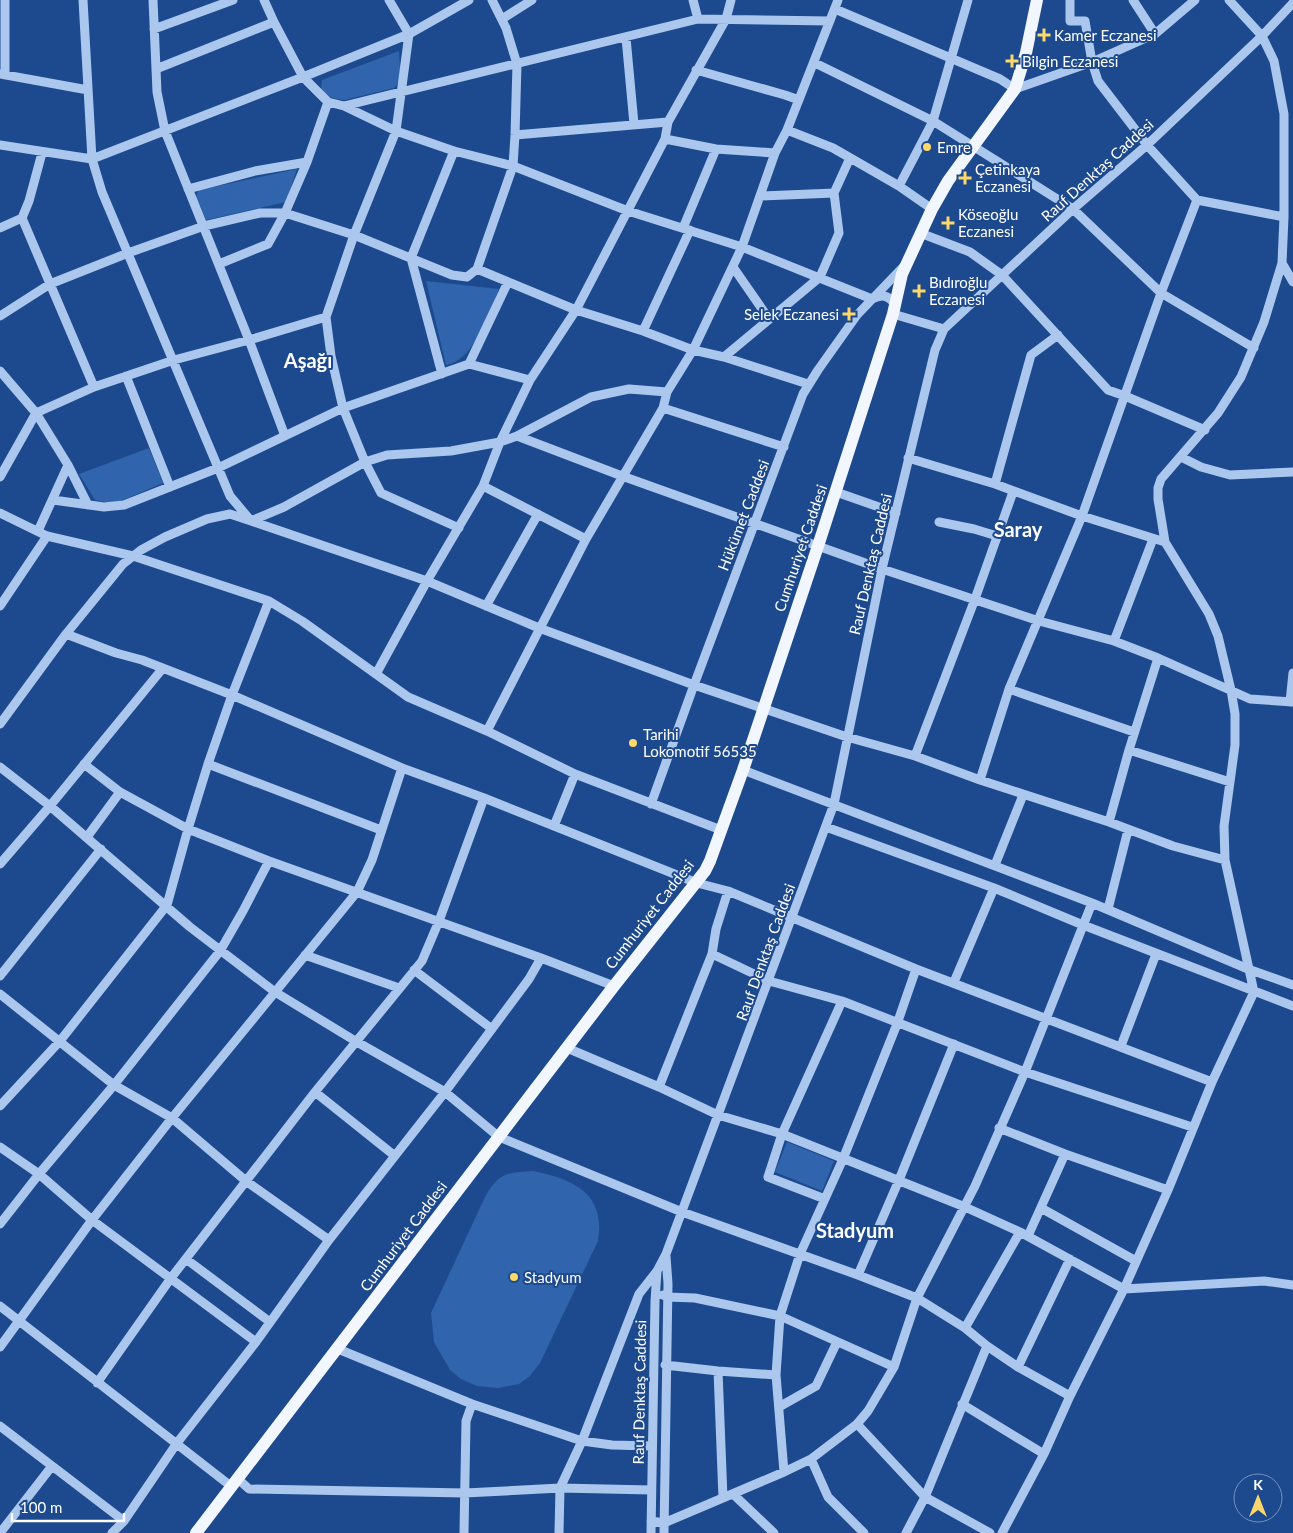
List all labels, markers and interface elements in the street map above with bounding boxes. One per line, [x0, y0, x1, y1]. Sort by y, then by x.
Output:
place label: Kamer Eczanesi [1054, 26, 1157, 44]
marker: Kamer Eczanesi [1038, 29, 1050, 41]
place label: Bilgin Eczanesi [1022, 52, 1118, 70]
marker: Bilgin Eczanesi [1006, 55, 1018, 67]
street label: Rauf Denktaş Caddesi [1037, 115, 1157, 225]
place label: Emre [937, 138, 971, 156]
marker: Emre [921, 141, 933, 153]
place label: Çetinkaya Eczanesi [975, 160, 1040, 195]
marker: Çetinkaya Eczanesi [959, 172, 971, 184]
place label: Köseoğlu Eczanesi [958, 205, 1018, 240]
marker: Köseoğlu Eczanesi [942, 217, 954, 229]
place label: Bıdıroğlu Eczanesi [929, 273, 987, 308]
marker: Bıdıroğlu Eczanesi [913, 285, 925, 297]
place label: Selek Eczanesi [744, 305, 839, 323]
marker: Selek Eczanesi [843, 308, 855, 320]
district label: Aşağı [283, 348, 332, 372]
street label: Hükümet Caddesi [714, 457, 772, 573]
street label: Cumhuriyet Caddesi [770, 482, 830, 614]
street label: Rauf Denktaş Caddesi [845, 492, 895, 636]
district label: Saray [994, 517, 1043, 541]
place label: Tarihi Lokomotif 56535 [643, 725, 757, 760]
marker: Tarihi Lokomotif 56535 [627, 737, 639, 749]
street label: Cumhuriyet Caddesi [601, 856, 697, 972]
street label: Rauf Denktaş Caddesi [732, 881, 798, 1023]
street label: Cumhuriyet Caddesi [356, 1177, 450, 1295]
district label: Stadyum [816, 1218, 894, 1242]
place label: Stadyum [524, 1268, 581, 1286]
marker: Stadyum [508, 1271, 520, 1283]
street label: Rauf Denktaş Caddesi [629, 1320, 649, 1464]
north arrow [1233, 1473, 1283, 1523]
text: K [1253, 1476, 1263, 1493]
scale bar [12, 1490, 125, 1522]
text: 100 m [20, 1498, 62, 1516]

